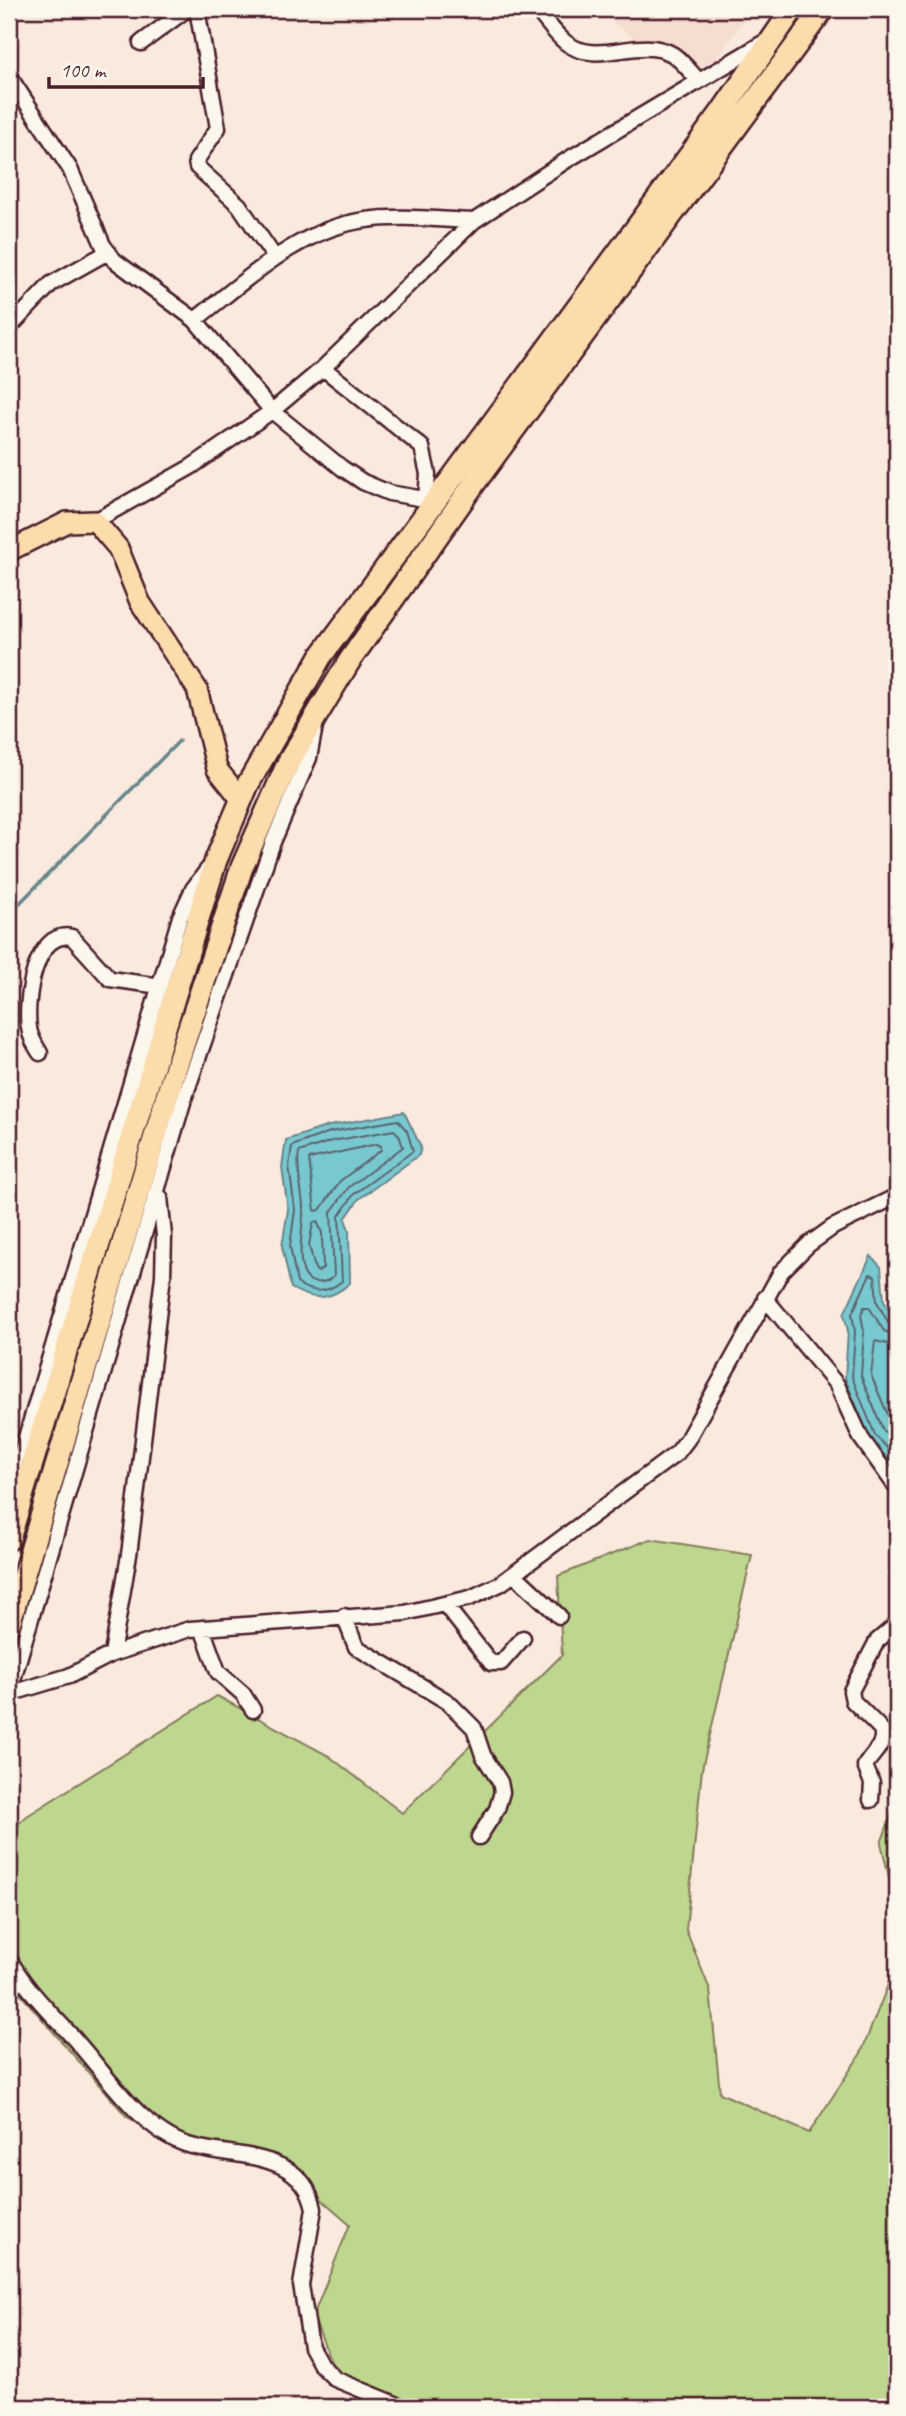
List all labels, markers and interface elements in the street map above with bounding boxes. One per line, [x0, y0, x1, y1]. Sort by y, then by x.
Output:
scale bar [49, 46, 203, 90]
text: 100 m [60, 57, 107, 83]

